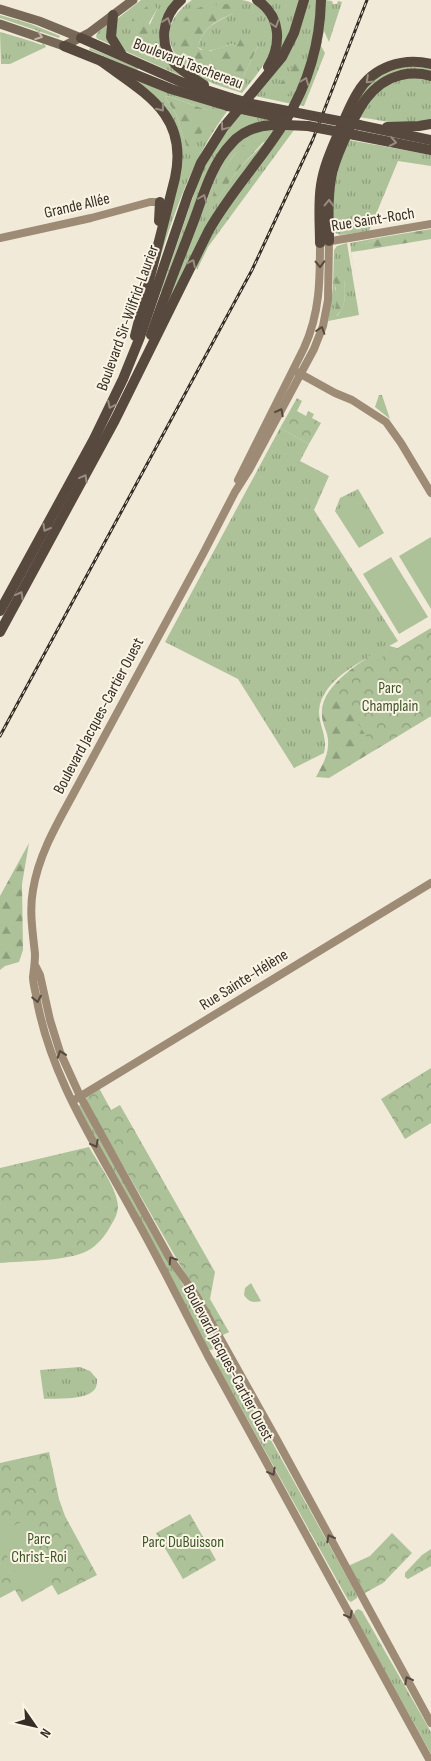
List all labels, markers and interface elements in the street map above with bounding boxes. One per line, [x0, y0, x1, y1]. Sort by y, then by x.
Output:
one-way arrow [162, 17, 172, 26]
one-way arrow [269, 20, 279, 28]
one-way arrow [34, 30, 43, 40]
street label: Boulevard Taschereau [130, 34, 246, 94]
one-way arrow [365, 74, 374, 83]
one-way arrow [299, 77, 309, 85]
one-way arrow [155, 102, 163, 111]
one-way arrow [221, 121, 229, 130]
one-way arrow [389, 136, 398, 147]
street label: Grande Allée [42, 189, 112, 223]
one-way arrow [196, 194, 207, 203]
one-way arrow [324, 198, 334, 206]
street label: Rue Saint-Roch [330, 204, 416, 236]
street label: Boulevard Sir-Wilfrid-Laurier [93, 242, 163, 393]
one-way arrow [186, 259, 196, 268]
one-way arrow [315, 260, 325, 268]
one-way arrow [315, 327, 325, 335]
one-way arrow [107, 400, 117, 409]
one-way arrow [274, 408, 284, 417]
one-way arrow [78, 474, 88, 483]
one-way arrow [42, 523, 52, 532]
one-way arrow [14, 592, 24, 601]
street label: Boulevard Jacques-Cartier Ouest [50, 635, 148, 797]
park label: Parc Champlain [362, 679, 418, 716]
street label: Rue Sainte-Hélène [196, 945, 292, 1015]
one-way arrow [31, 994, 42, 1003]
one-way arrow [57, 1050, 67, 1059]
one-way arrow [89, 1139, 99, 1148]
one-way arrow [169, 1256, 178, 1266]
street label: Boulevard Jacques-Cartier Ouest [179, 1282, 277, 1444]
one-way arrow [265, 1467, 275, 1476]
park label: Parc Christ-Roi [11, 1530, 67, 1567]
park label: Parc DuBuisson [142, 1533, 224, 1552]
one-way arrow [326, 1534, 336, 1543]
one-way arrow [343, 1610, 353, 1619]
one-way arrow [404, 1677, 414, 1686]
north arrow [10, 1701, 60, 1751]
text: N [36, 1725, 55, 1741]

